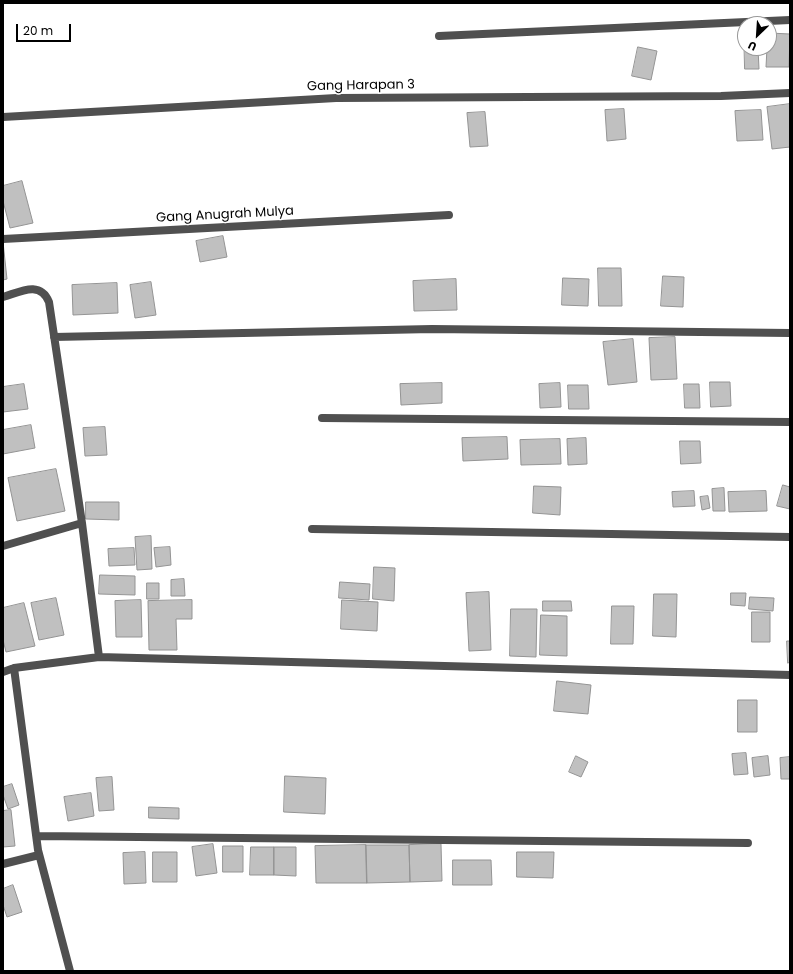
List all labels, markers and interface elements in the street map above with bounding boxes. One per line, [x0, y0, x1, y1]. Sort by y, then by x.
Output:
scale bar [18, 16, 73, 42]
north arrow [737, 16, 777, 56]
text: 20 m [23, 22, 53, 39]
text: U [745, 37, 759, 55]
street label: Gang Harapan 3 [307, 77, 415, 95]
street label: Gang Anugrah Mulya [156, 204, 294, 226]

